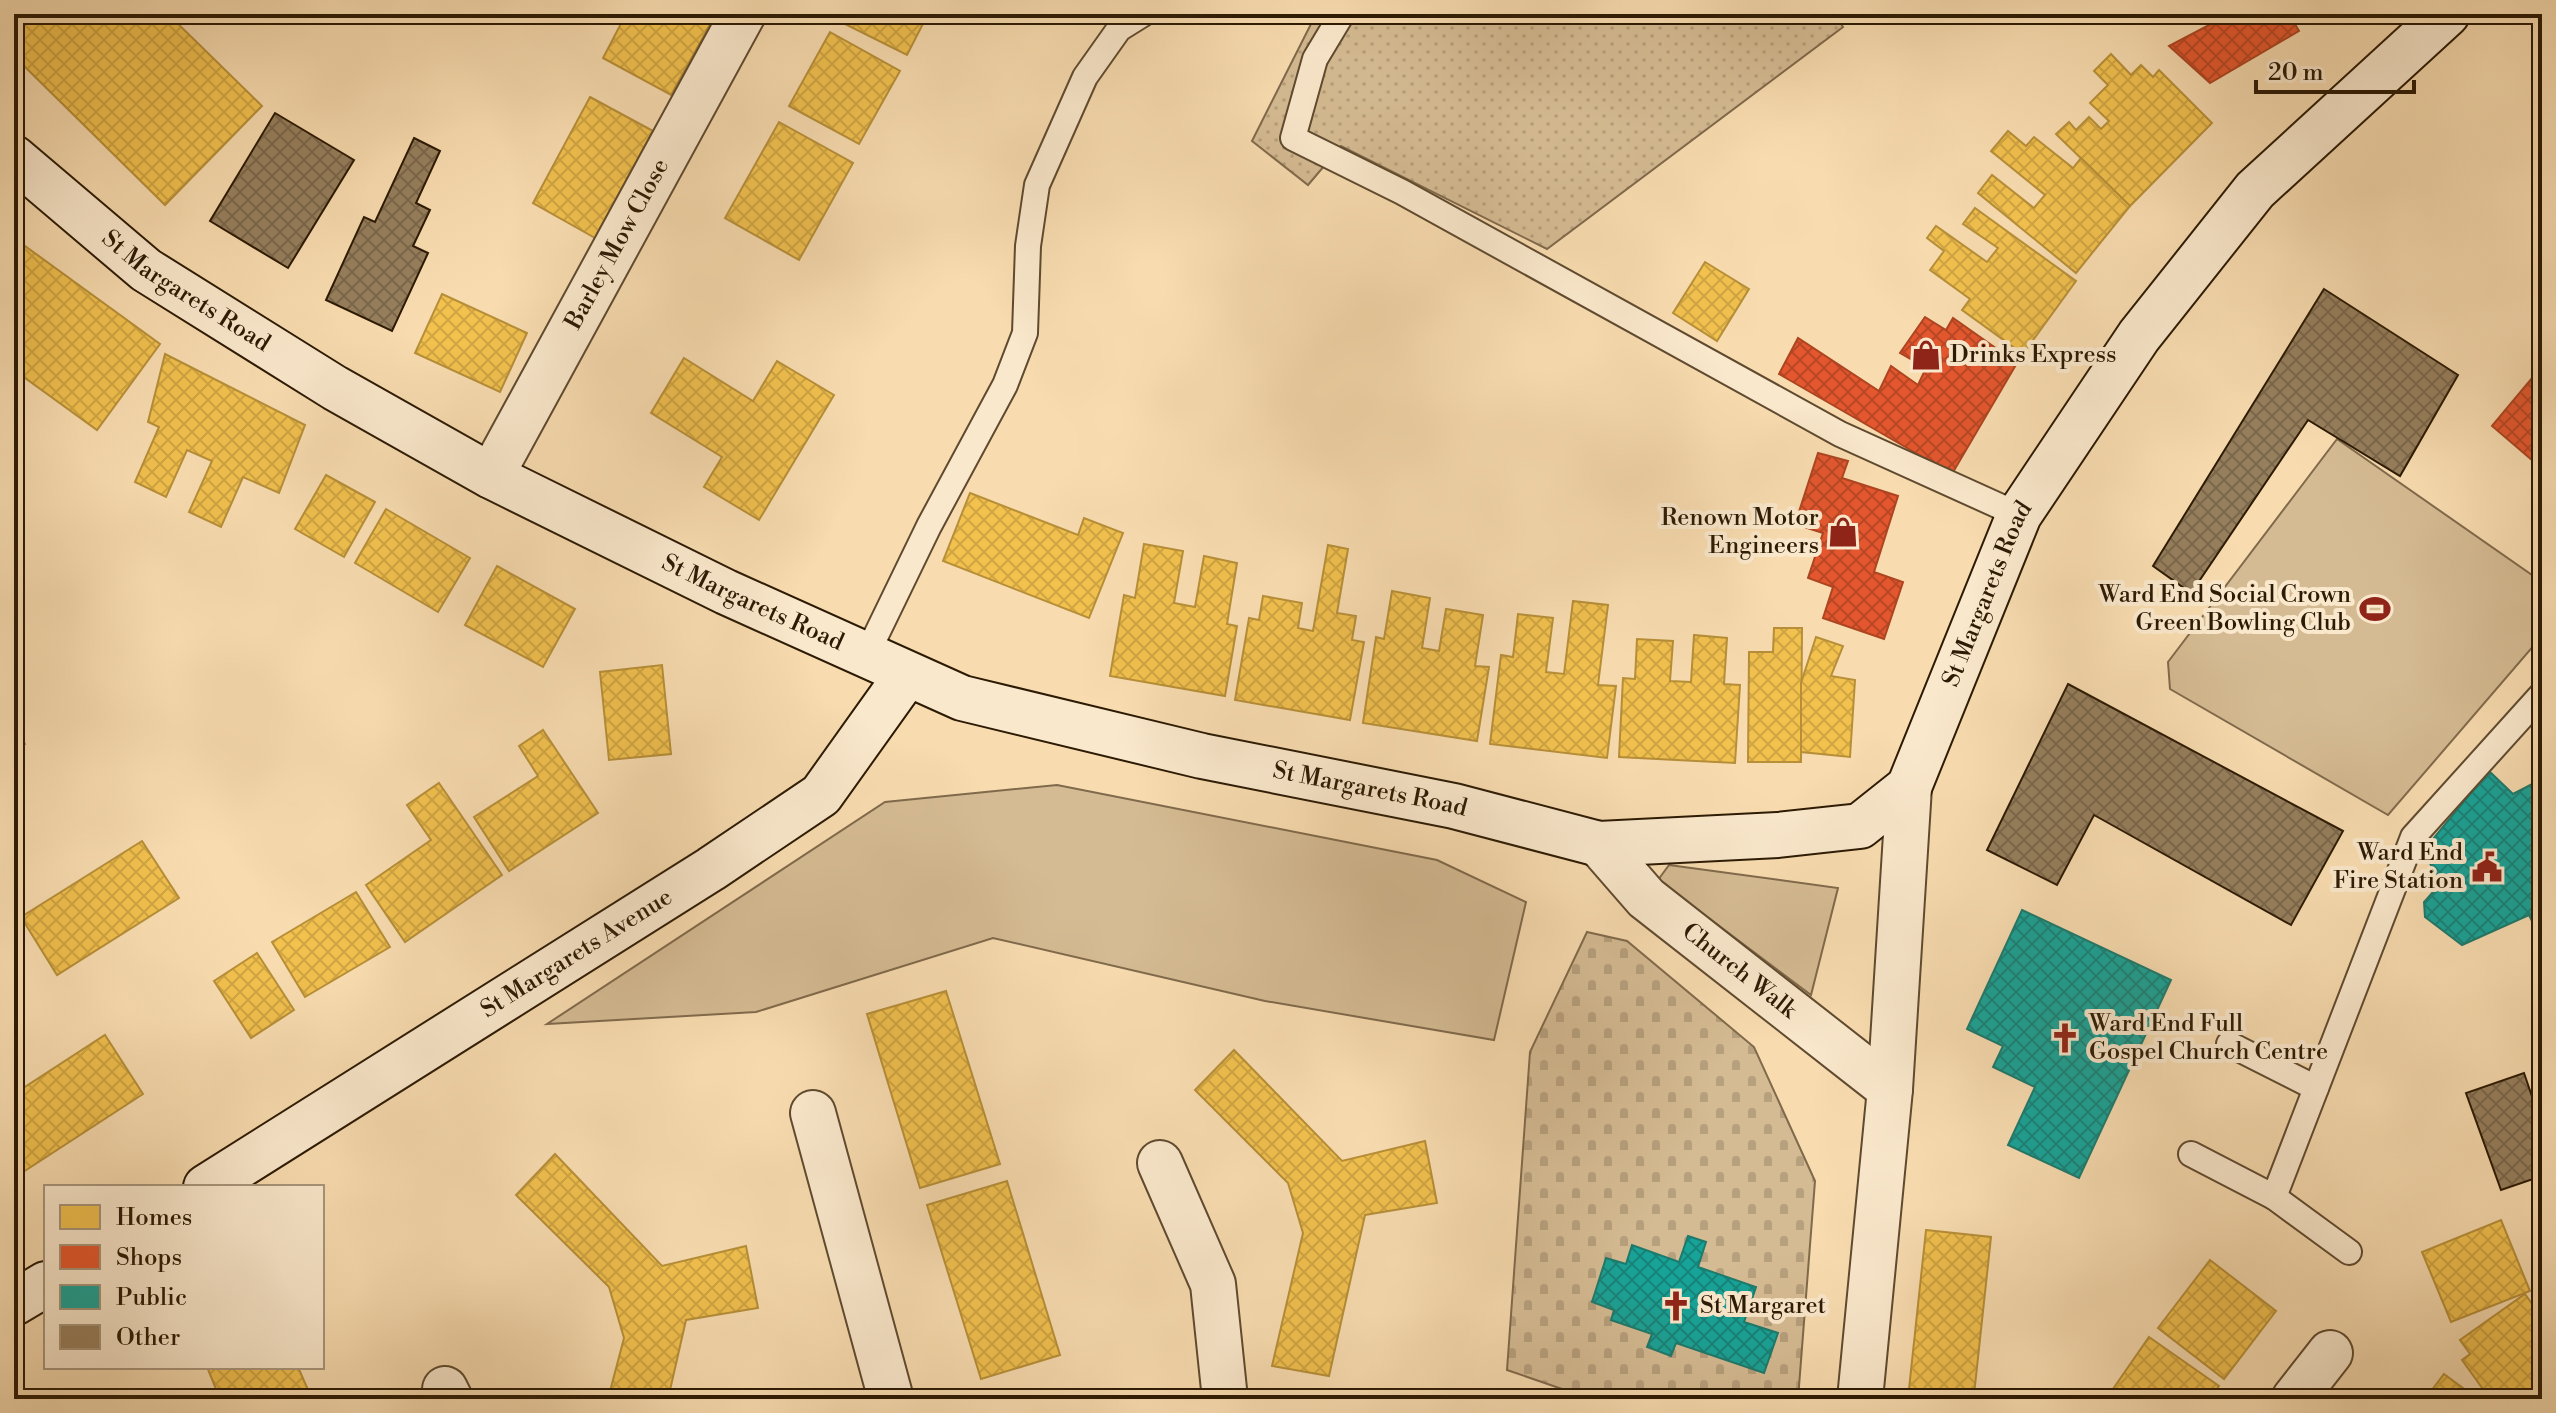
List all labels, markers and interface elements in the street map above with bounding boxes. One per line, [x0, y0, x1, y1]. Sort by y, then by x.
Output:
scale bar [2256, 44, 2414, 94]
text: 20 m [2268, 58, 2324, 88]
street label: Barley Mow Close [558, 154, 676, 336]
street label: St Margarets Road [95, 224, 276, 359]
shop icon: Drinks Express [1909, 338, 1943, 372]
place label: Drinks Express [1950, 340, 2117, 370]
street label: St Margarets Road [1936, 495, 2039, 691]
place label: Renown Motor Engineers [1661, 503, 1819, 561]
shop icon: Renown Motor Engineers [1826, 515, 1860, 549]
street label: St Margarets Road [657, 548, 849, 658]
place label: Ward End Social Crown Green Bowling Club [2097, 580, 2351, 638]
sports icon: Ward End Social Crown Green Bowling Club [2358, 592, 2392, 626]
street label: St Margarets Road [1270, 755, 1471, 824]
place label: Ward End Fire Station [2333, 838, 2463, 896]
public building icon: Ward End Fire Station [2470, 850, 2504, 884]
street label: St Margarets Avenue [475, 882, 678, 1025]
street label: Church Walk [1676, 917, 1804, 1026]
place label: Ward End Full Gospel Church Centre [2088, 1009, 2328, 1067]
church icon: Ward End Full Gospel Church Centre [2048, 1021, 2082, 1055]
legend [44, 1185, 324, 1369]
text: Homes [116, 1203, 192, 1233]
text: Shops [116, 1243, 182, 1273]
text: Public [116, 1283, 187, 1313]
church icon: St Margaret [1659, 1289, 1693, 1323]
place label: St Margaret [1700, 1291, 1827, 1321]
text: Other [116, 1323, 180, 1353]

